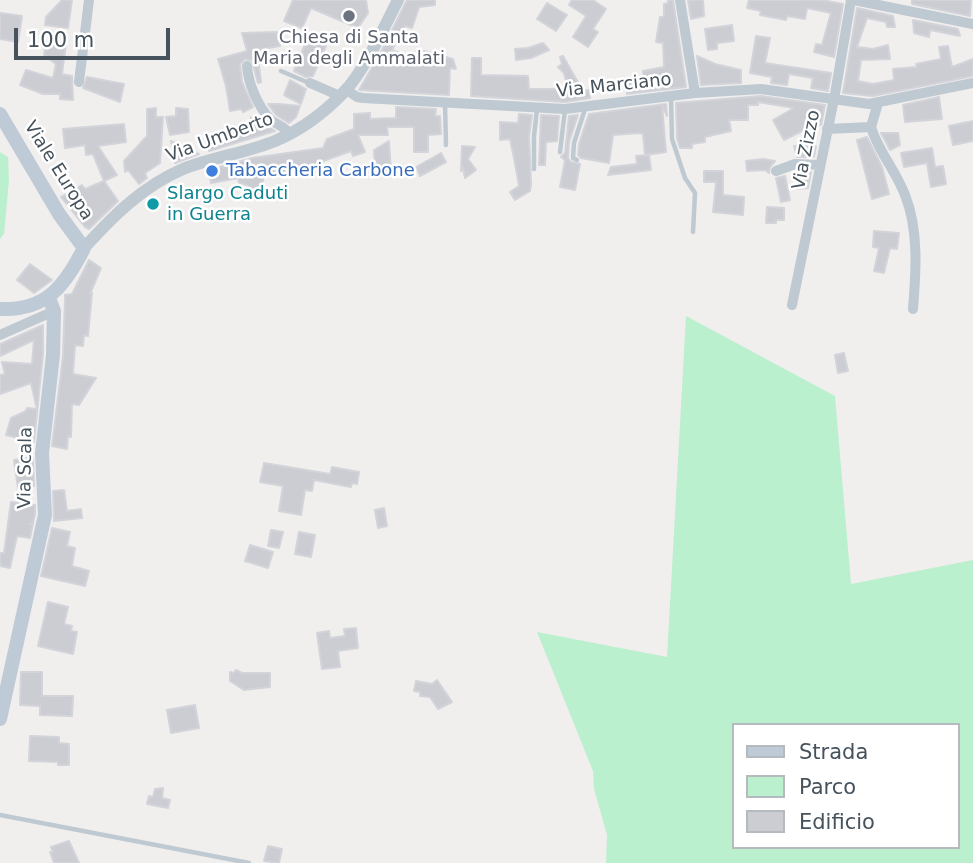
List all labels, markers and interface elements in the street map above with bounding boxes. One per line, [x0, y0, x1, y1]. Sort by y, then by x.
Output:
marker: Chiesa di Santa Maria degli Ammalati [341, 8, 357, 24]
scale bar [18, 14, 173, 58]
place label: Chiesa di Santa Maria degli Ammalati [253, 27, 445, 70]
text: 100 m [27, 28, 94, 52]
street label: Via Marciano [555, 69, 673, 103]
street label: Via Zizzo [789, 108, 825, 192]
street label: Via Umberto [164, 109, 276, 167]
street label: Viale Europa [19, 117, 97, 225]
place label: Tabaccheria Carbone [226, 160, 415, 182]
marker: Tabaccheria Carbone [204, 163, 220, 179]
place label: Slargo Caduti in Guerra [167, 183, 288, 226]
marker: Slargo Caduti in Guerra [145, 196, 161, 212]
street label: Via Scala [14, 427, 38, 509]
legend [732, 723, 959, 849]
text: Strada [799, 740, 868, 764]
text: Parco [799, 775, 856, 799]
text: Edificio [799, 810, 875, 834]

